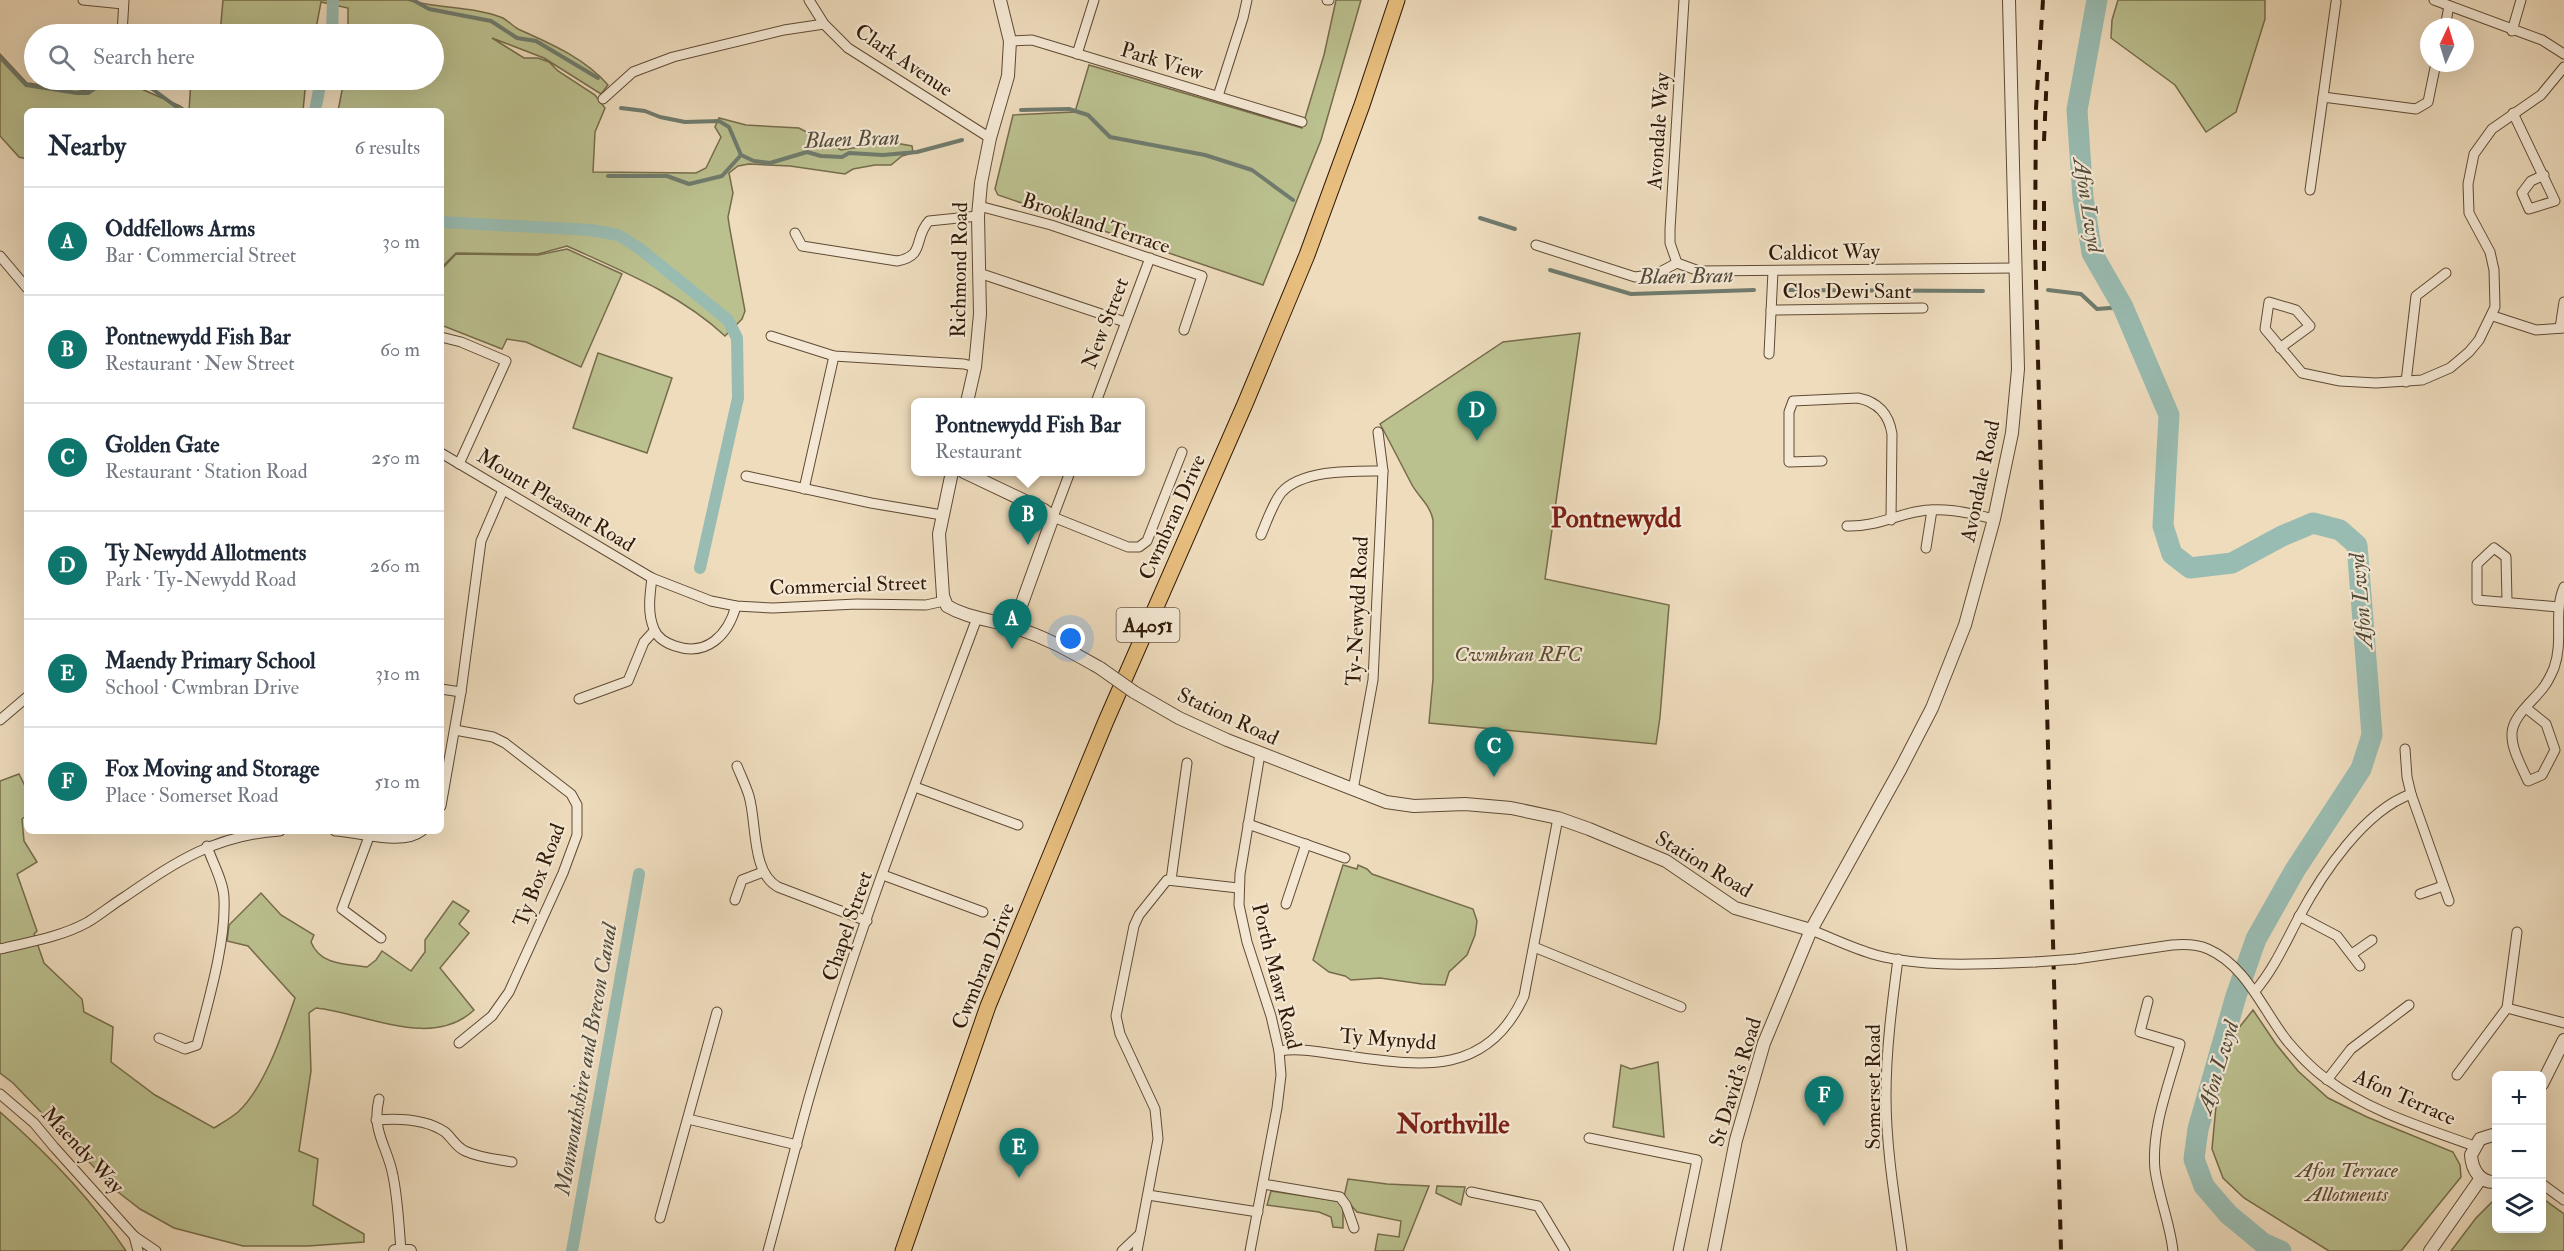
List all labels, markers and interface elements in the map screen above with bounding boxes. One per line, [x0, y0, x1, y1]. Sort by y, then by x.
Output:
street label: Clark Avenue [850, 18, 958, 103]
north arrow [2420, 18, 2474, 72]
search box [24, 24, 444, 90]
street label: Park View [1117, 36, 1207, 87]
icon: search [45, 41, 78, 74]
text: Search here [93, 43, 195, 71]
street label: Avondale Way [1641, 71, 1676, 191]
water label: Blaen Bran [803, 123, 900, 155]
text: Nearby [48, 131, 126, 163]
text: 6 results [354, 135, 420, 160]
water label: Afon Lwyd [2066, 154, 2110, 256]
street label: Brookland Terrace [1018, 187, 1174, 260]
street label: Richmond Road [945, 201, 974, 338]
text: Oddfellows Arms [105, 215, 255, 243]
text: A [61, 229, 74, 254]
text: 30 m [382, 229, 420, 254]
street label: Caldicot Way [1768, 238, 1881, 267]
text: Bar · Commercial Street [105, 243, 296, 268]
water label: Blaen Bran [1637, 261, 1734, 291]
street label: New Street [1076, 274, 1135, 372]
street label: Clos Dewi Sant [1782, 278, 1912, 305]
text: Pontnewydd Fish Bar [105, 323, 291, 351]
text: B [61, 337, 74, 362]
text: 60 m [380, 337, 420, 362]
text: Restaurant · New Street [105, 351, 295, 376]
pin: D [1458, 392, 1496, 441]
popup [911, 398, 1145, 476]
text: Pontnewydd Fish Bar [935, 411, 1121, 439]
street label: Avondale Road [1954, 417, 2007, 546]
text: Golden Gate [105, 431, 219, 459]
text: Restaurant [935, 439, 1022, 464]
street label: Mount Pleasant Road [472, 443, 640, 559]
text: C [60, 445, 75, 470]
text: 250 m [371, 445, 420, 470]
street label: Cwmbran Drive [1133, 450, 1212, 584]
text: Restaurant · Station Road [105, 459, 308, 484]
pin: B [1008, 496, 1048, 545]
district label: Pontnewydd [1551, 502, 1682, 536]
street label: Ty-Newydd Road [1340, 535, 1375, 687]
text: Ty Newydd Allotments [105, 539, 306, 567]
water label: Afon Lwyd [2343, 550, 2379, 652]
text: D [59, 553, 76, 578]
text: 260 m [370, 553, 420, 578]
text: Park · Ty-Newydd Road [105, 567, 296, 592]
street label: Commercial Street [769, 569, 927, 602]
pin: A [992, 600, 1032, 649]
road number: A4051 [1116, 608, 1180, 642]
your location [1056, 624, 1085, 653]
park label: Cwmbran RFC [1454, 641, 1583, 668]
text: Maendy Primary School [105, 647, 316, 675]
text: E [60, 661, 75, 686]
text: 310 m [375, 661, 420, 686]
text: School · Cwmbran Drive [105, 675, 299, 700]
street label: Station Road [1173, 681, 1283, 752]
pin: C [1474, 728, 1514, 777]
text: Fox Moving and Storage [105, 755, 319, 783]
text: F [61, 769, 74, 794]
text: 510 m [374, 769, 420, 794]
text: Place · Somerset Road [105, 783, 279, 808]
street label: Ty Box Road [507, 819, 572, 931]
street label: Station Road [1650, 825, 1758, 904]
street label: Chapel Street [816, 867, 879, 985]
street label: Cwmbran Drive [946, 899, 1021, 1033]
street label: Porth Mawr Road [1245, 900, 1308, 1053]
water label: Monmouthshire and Brecon Canal [548, 920, 624, 1199]
street label: St David's Road [1703, 1014, 1768, 1150]
water label: Afon Lwyd [2190, 1016, 2246, 1119]
street label: Ty Mynydd [1339, 1023, 1438, 1056]
street label: Somerset Road [1860, 1023, 1887, 1150]
street label: Afon Terrace [2349, 1063, 2460, 1132]
map controls [2492, 1071, 2546, 1233]
button: + [2492, 1071, 2546, 1125]
pin: F [1804, 1076, 1844, 1126]
street label: Maendy Way [35, 1101, 130, 1200]
district label: Northville [1396, 1108, 1510, 1141]
button: − [2492, 1125, 2546, 1179]
pin: E [1000, 1128, 1038, 1178]
park label: Afon Terrace Allotments [2294, 1157, 2399, 1208]
button: layers [2492, 1179, 2546, 1233]

